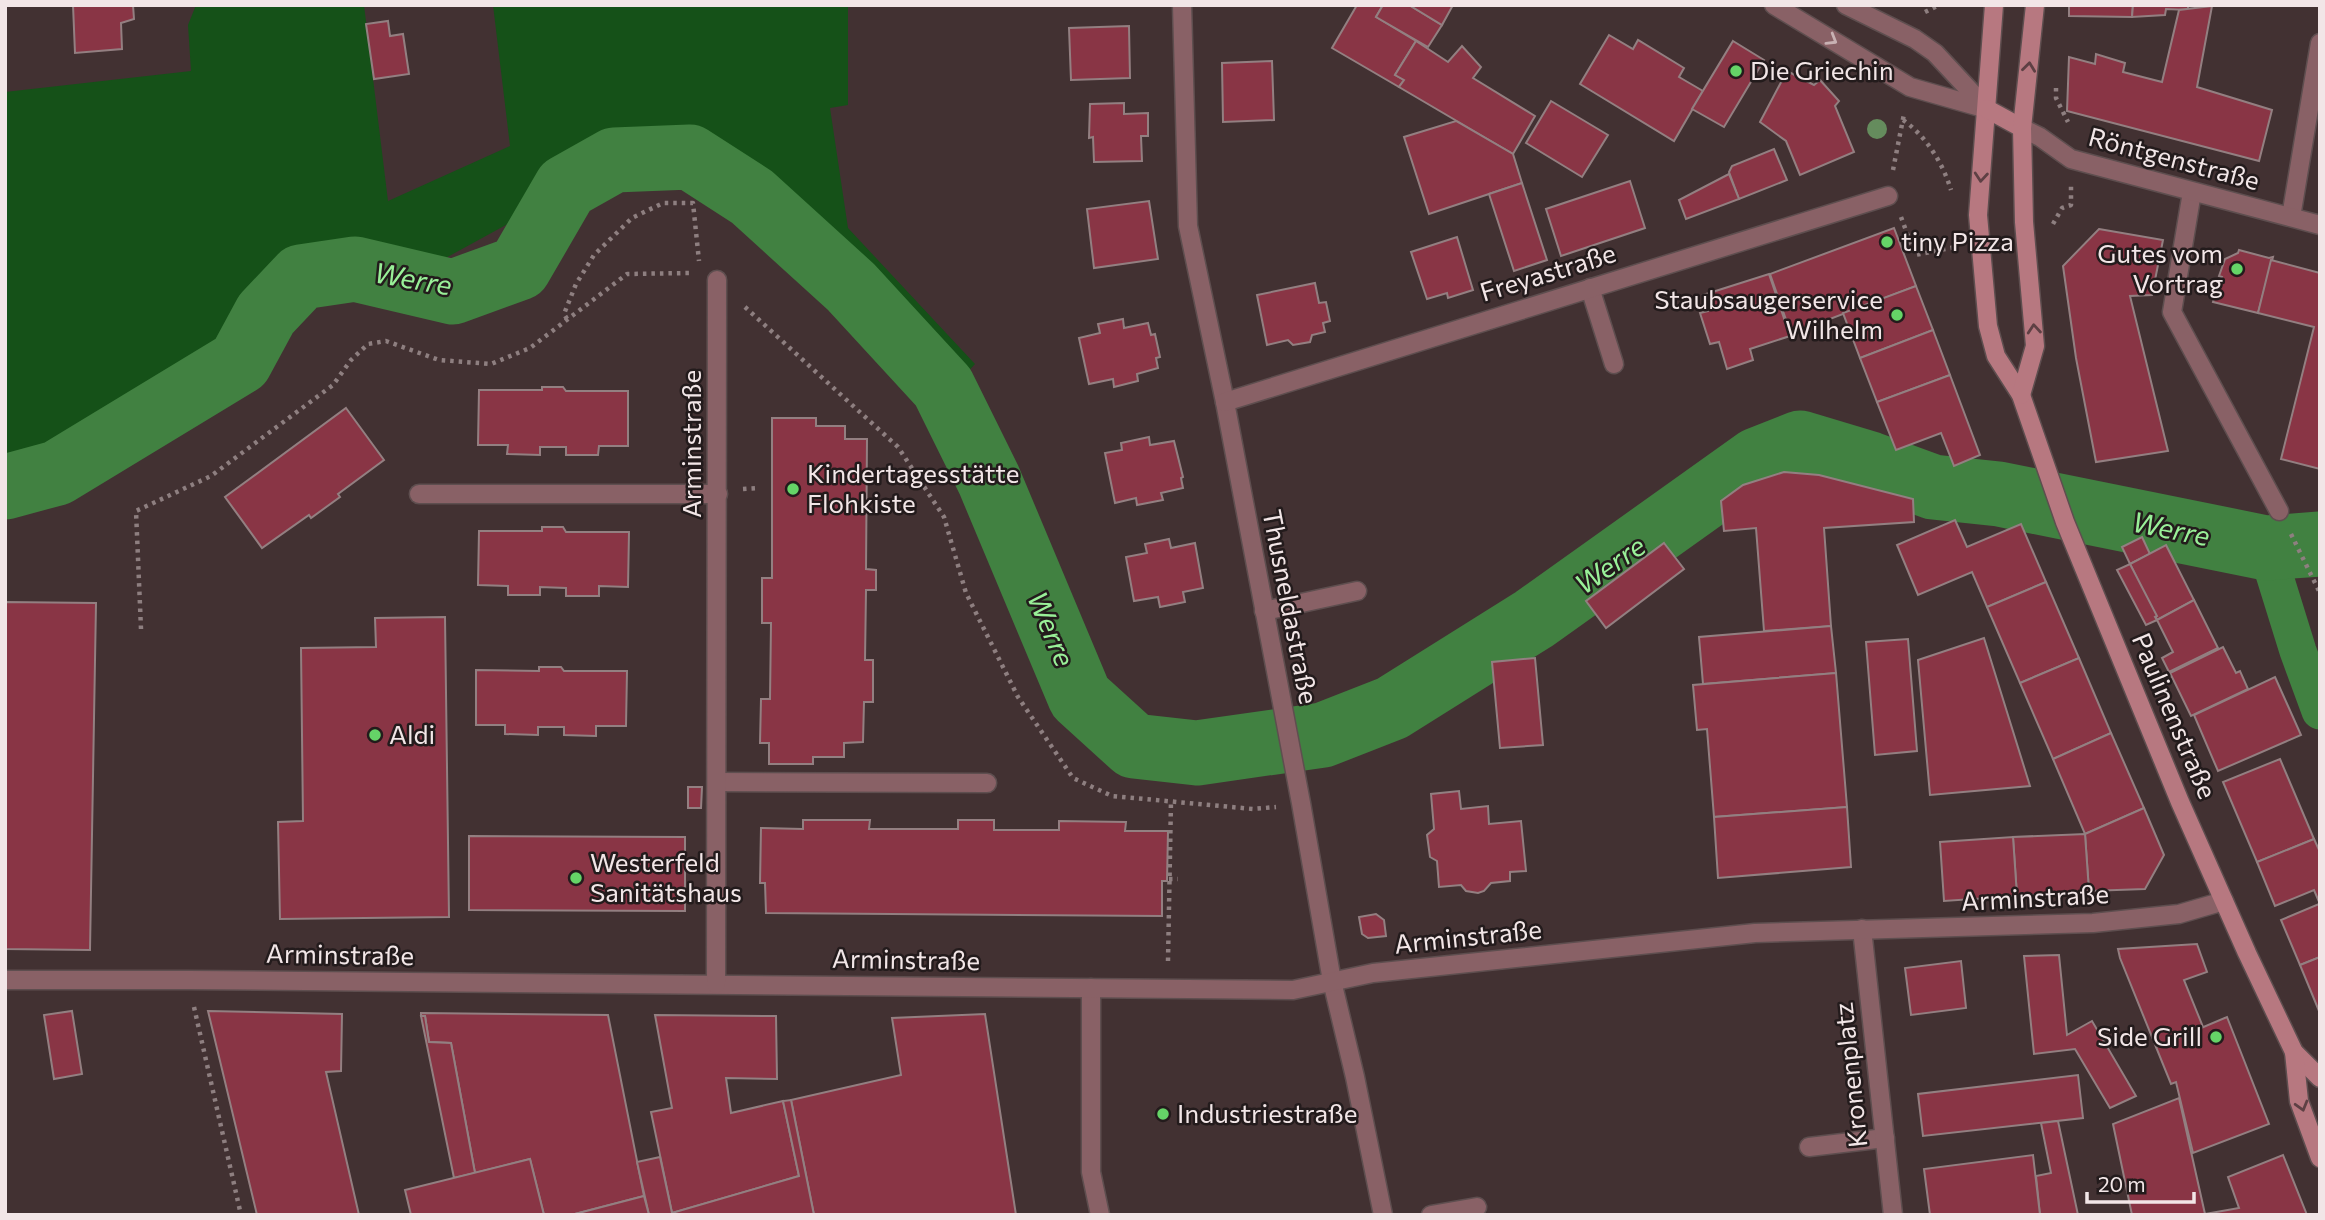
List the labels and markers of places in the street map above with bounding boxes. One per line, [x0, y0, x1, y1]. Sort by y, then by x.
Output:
place label: Die Griechin [1750, 54, 1894, 85]
marker: Die Griechin [1728, 63, 1744, 79]
place label: tiny Pizza [1901, 225, 2014, 256]
marker: tiny Pizza [1879, 234, 1895, 250]
place label: Gutes vom Vortrag [2097, 237, 2223, 298]
marker: Gutes vom Vortrag [2229, 261, 2245, 277]
place label: Staubsaugerservice Wilhelm [1654, 283, 1883, 344]
marker: Staubsaugerservice Wilhelm [1889, 307, 1905, 323]
place label: Kindertagesstätte Flohkiste [807, 457, 1020, 518]
marker: Kindertagesstätte Flohkiste [785, 481, 801, 497]
place label: Aldi [389, 718, 435, 749]
marker: Aldi [367, 727, 383, 743]
place label: Westerfeld Sanitätshaus [590, 846, 742, 907]
marker: Westerfeld Sanitätshaus [568, 870, 584, 886]
place label: Side Grill [2097, 1020, 2202, 1051]
marker: Side Grill [2208, 1029, 2224, 1045]
place label: Industriestraße [1177, 1097, 1358, 1128]
marker: Industriestraße [1155, 1106, 1171, 1122]

